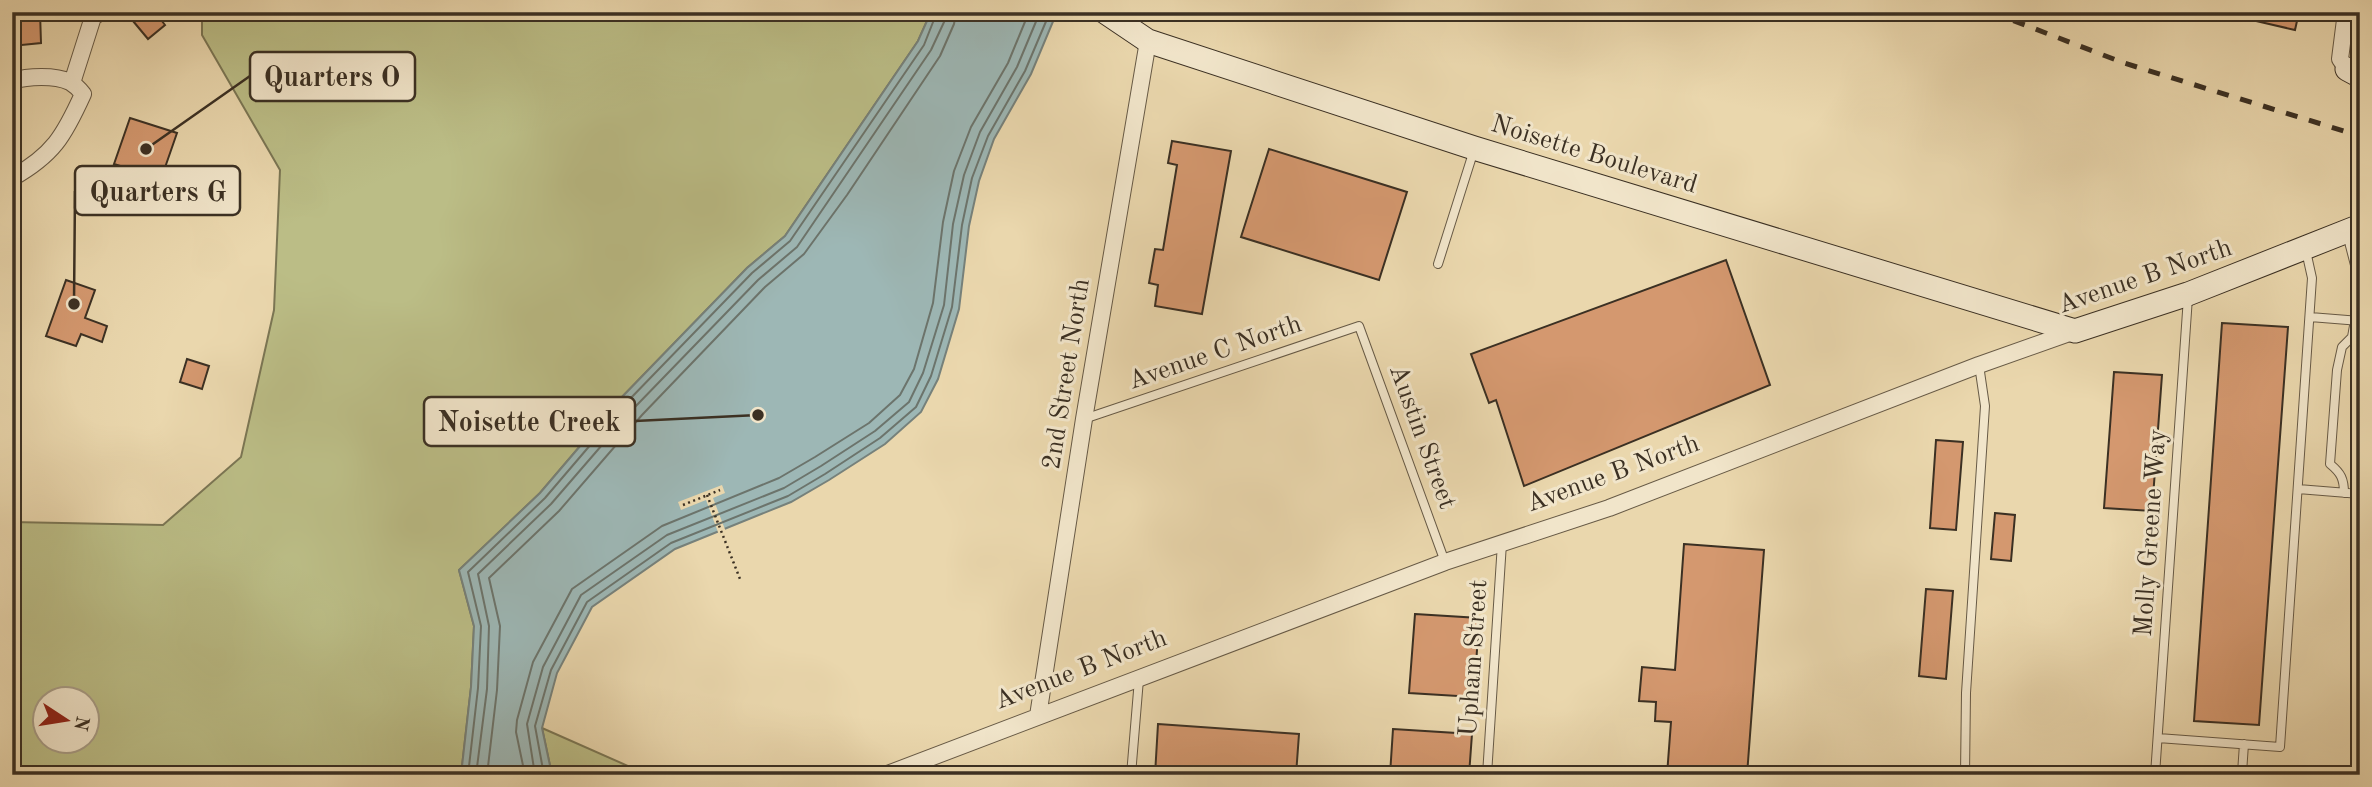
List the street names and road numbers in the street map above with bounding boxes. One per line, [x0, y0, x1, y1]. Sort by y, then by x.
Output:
street label: Noisette Boulevard [1488, 111, 1700, 199]
street label: Avenue B North [2055, 235, 2235, 319]
street label: 2nd Street North [1039, 277, 1095, 471]
street label: Avenue C North [1125, 311, 1305, 395]
street label: Austin Street [1384, 361, 1460, 513]
street label: Molly Greene Way [2131, 428, 2171, 638]
street label: Avenue B North [1523, 431, 1703, 517]
street label: Upham Street [1456, 579, 1492, 737]
street label: Avenue B North [991, 625, 1171, 715]

